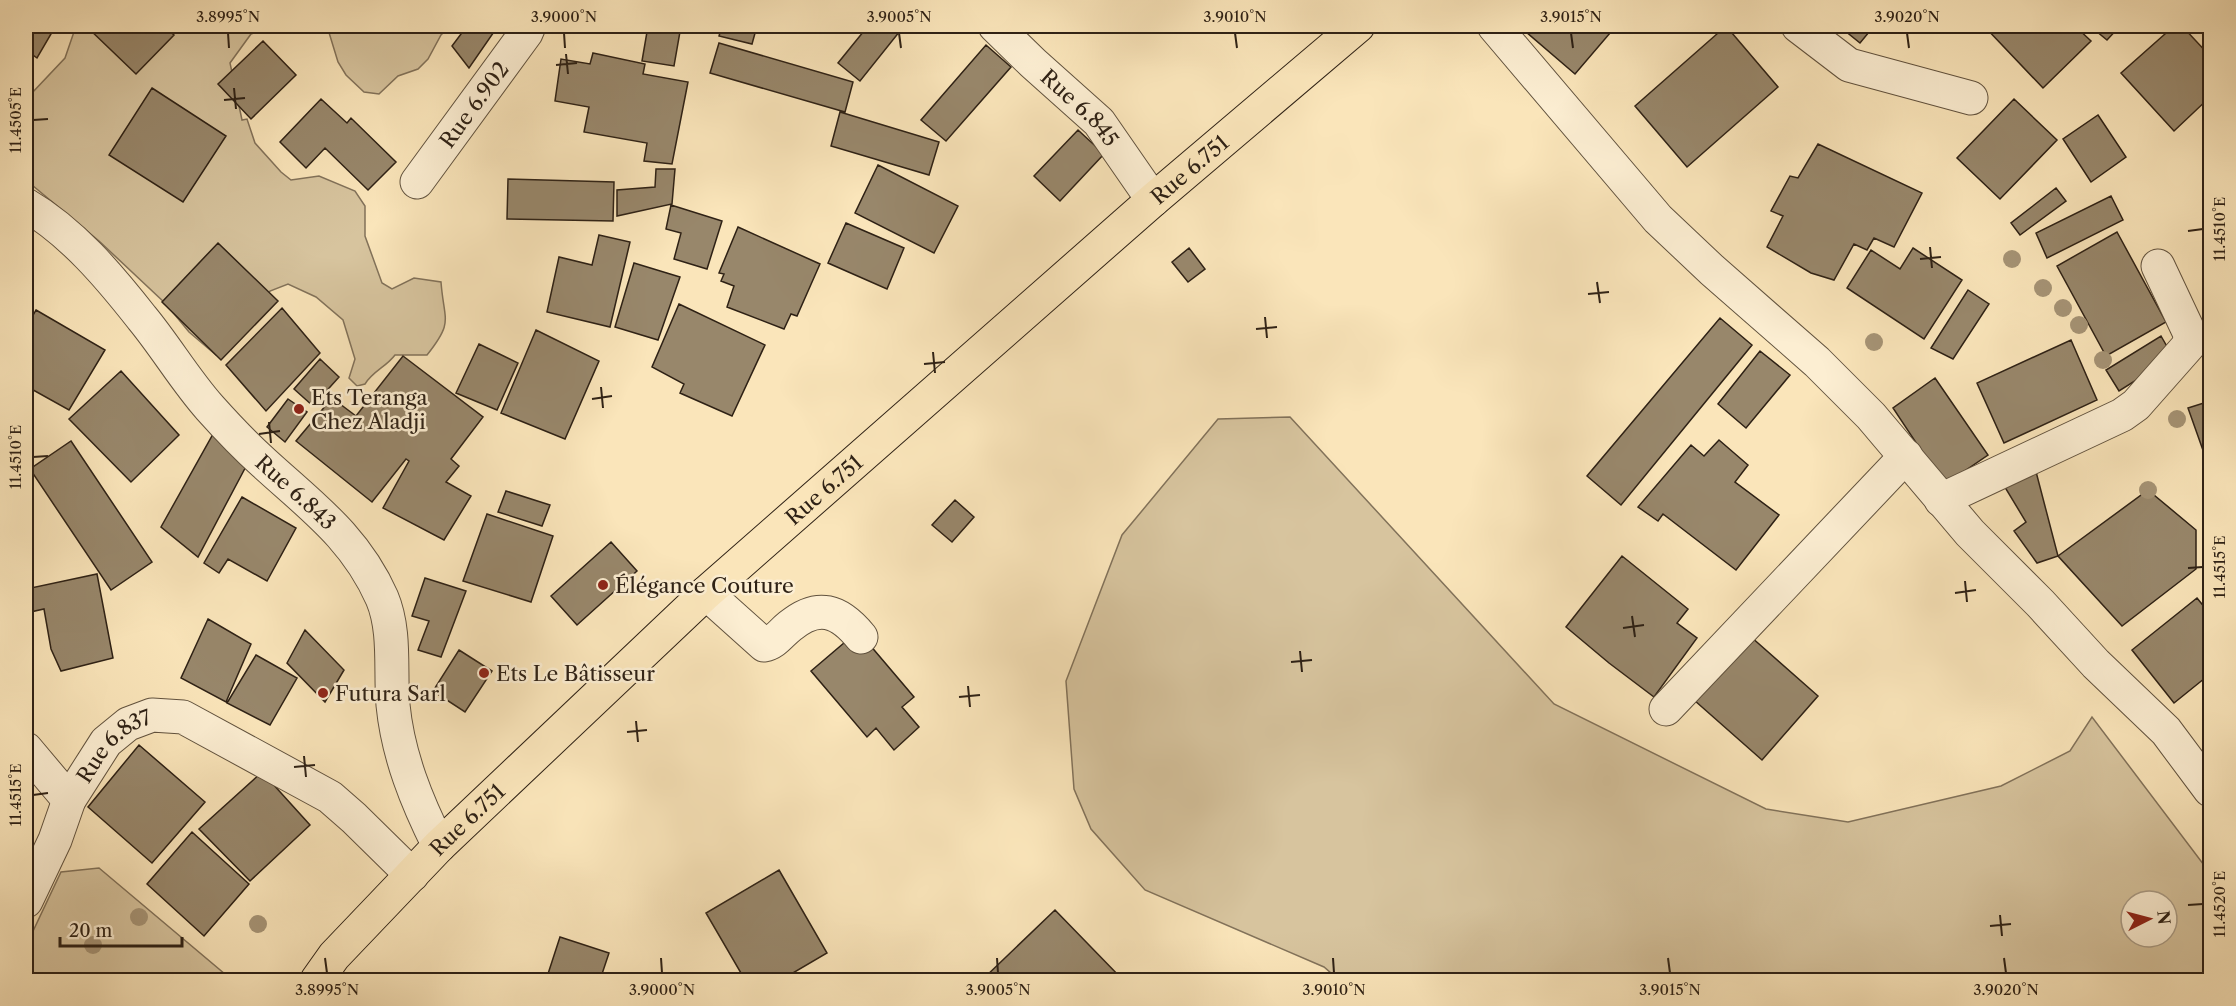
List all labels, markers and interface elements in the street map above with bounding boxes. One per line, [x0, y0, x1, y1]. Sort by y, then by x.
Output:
text: 3.8995°N [196, 7, 260, 26]
text: 3.9000°N [531, 7, 597, 26]
text: 3.9005°N [866, 7, 932, 26]
text: 3.9010°N [1203, 7, 1267, 26]
text: 3.9015°N [1540, 7, 1602, 26]
text: 3.9020°N [1874, 7, 1940, 26]
street label: Rue 6.902 [434, 57, 513, 152]
street label: Rue 6.845 [1036, 64, 1124, 151]
text: 11.4505°E [6, 87, 25, 153]
street label: Rue 6.751 [1145, 129, 1233, 209]
text: 11.4510°E [2210, 197, 2229, 261]
place label: Ets Teranga Chez Aladji [311, 385, 429, 434]
marker: Ets Teranga Chez Aladji [292, 402, 306, 416]
text: 11.4510°E [6, 425, 25, 489]
street label: Rue 6.843 [251, 449, 341, 535]
street label: Rue 6.751 [780, 449, 867, 530]
text: 11.4515°E [2210, 535, 2229, 599]
place label: Élégance Couture [615, 573, 794, 598]
marker: Élégance Couture [596, 578, 610, 592]
place label: Ets Le Bâtisseur [496, 661, 655, 686]
marker: Ets Le Bâtisseur [477, 666, 491, 680]
place label: Futura Sarl [335, 681, 446, 706]
marker: Futura Sarl [316, 686, 330, 700]
street label: Rue 6.837 [71, 704, 155, 787]
text: 11.4515°E [6, 763, 25, 827]
street label: Rue 6.751 [424, 778, 510, 861]
text: 11.4520°E [2210, 871, 2229, 937]
north arrow [2119, 889, 2179, 949]
text: N [2153, 909, 2175, 925]
scale bar [60, 910, 182, 948]
text: 20 m [69, 920, 113, 942]
text: 3.8995°N [295, 980, 359, 999]
text: 3.9000°N [629, 980, 695, 999]
text: 3.9005°N [965, 980, 1031, 999]
text: 3.9010°N [1302, 980, 1366, 999]
text: 3.9015°N [1639, 980, 1701, 999]
text: 3.9020°N [1973, 980, 2039, 999]

